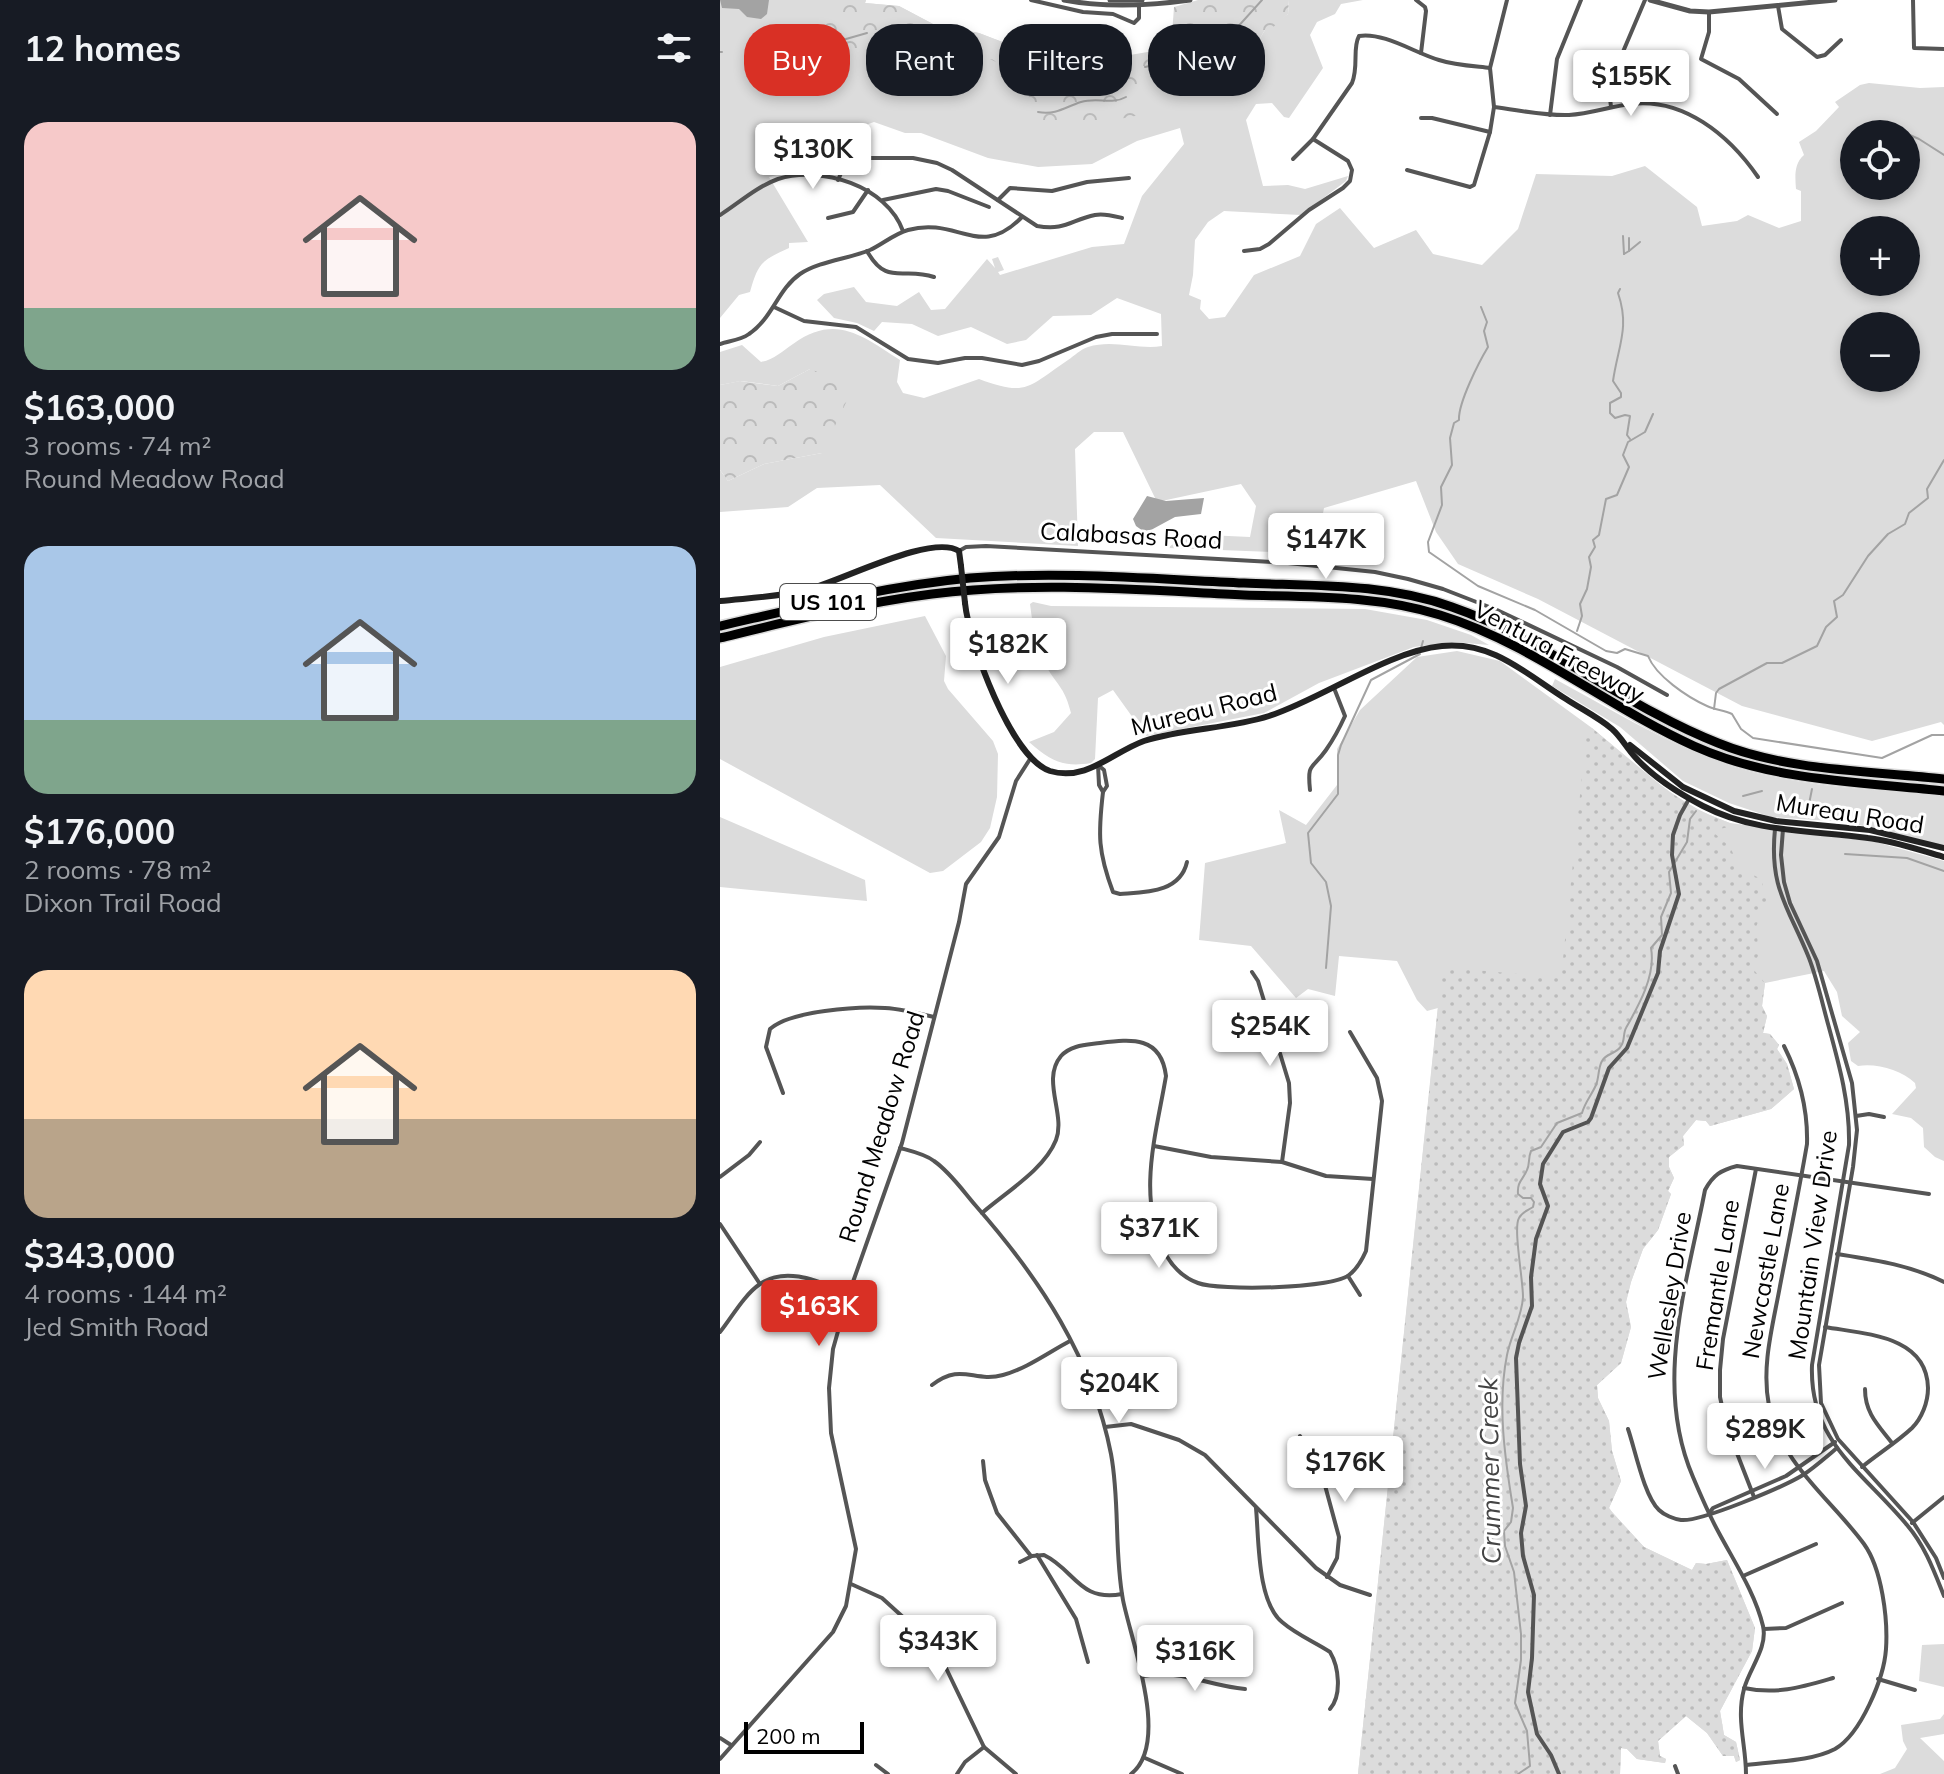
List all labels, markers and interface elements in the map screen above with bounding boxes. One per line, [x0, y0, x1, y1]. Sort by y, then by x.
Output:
chip: Buy [744, 24, 850, 96]
chip: Rent [866, 24, 983, 96]
chip: Filters [999, 24, 1132, 96]
chip: New [1148, 24, 1265, 96]
icon: filters [652, 26, 696, 70]
text: 12 homes [24, 27, 181, 70]
pin: $155K [1575, 50, 1687, 118]
text: $155K [1591, 59, 1671, 92]
map controls [1840, 120, 1920, 392]
button: locate [1840, 120, 1920, 200]
pin: $130K [757, 123, 869, 191]
text: $130K [773, 132, 853, 165]
icon: home [288, 174, 432, 318]
button: + [1840, 216, 1920, 296]
button: − [1840, 312, 1920, 392]
text: $163,000 [24, 386, 175, 429]
text: 3 rooms · 74 m² [24, 429, 211, 462]
text: Round Meadow Road [24, 462, 285, 495]
pin: $147K [1270, 513, 1382, 581]
street label: Calabasas Road [1039, 515, 1223, 555]
text: $147K [1286, 522, 1366, 555]
road number: US 101 [780, 584, 876, 620]
street label: Ventura Freeway [1469, 593, 1650, 709]
icon: home [288, 598, 432, 742]
pin: $182K [952, 618, 1064, 686]
text: $182K [968, 627, 1048, 660]
street label: Mureau Road [1128, 676, 1280, 742]
street label: Mureau Road [1774, 787, 1926, 840]
text: $176,000 [24, 810, 175, 853]
text: 2 rooms · 78 m² [24, 853, 211, 886]
text: Dixon Trail Road [24, 886, 222, 919]
pin: $254K [1214, 1000, 1326, 1068]
street label: Round Meadow Road [832, 1007, 931, 1246]
text: $254K [1230, 1009, 1310, 1042]
icon: home [288, 1022, 432, 1166]
street label: Mountain View Drive [1781, 1128, 1843, 1362]
street label: Newcastle Lane [1735, 1181, 1795, 1361]
street label: Fremantle Lane [1689, 1197, 1745, 1372]
pin: $371K [1103, 1202, 1215, 1270]
street label: Wellesley Drive [1641, 1209, 1697, 1382]
text: $371K [1119, 1211, 1199, 1244]
text: $343,000 [24, 1234, 175, 1277]
text: 4 rooms · 144 m² [24, 1277, 227, 1310]
pin: $163K [763, 1280, 875, 1348]
text: $163K [779, 1289, 859, 1322]
text: Jed Smith Road [24, 1310, 209, 1343]
pin: $204K [1063, 1357, 1175, 1425]
text: $204K [1079, 1366, 1159, 1399]
water label: Crummer Creek [1471, 1377, 1508, 1565]
pin: $289K [1709, 1403, 1821, 1471]
text: $289K [1725, 1412, 1805, 1445]
pin: $176K [1289, 1436, 1401, 1504]
text: $176K [1305, 1445, 1385, 1478]
pin: $343K [882, 1615, 994, 1683]
text: $343K [898, 1624, 978, 1657]
pin: $316K [1139, 1625, 1251, 1693]
text: $316K [1155, 1634, 1235, 1667]
scale bar [744, 1718, 864, 1754]
text: 200 m [756, 1722, 821, 1750]

